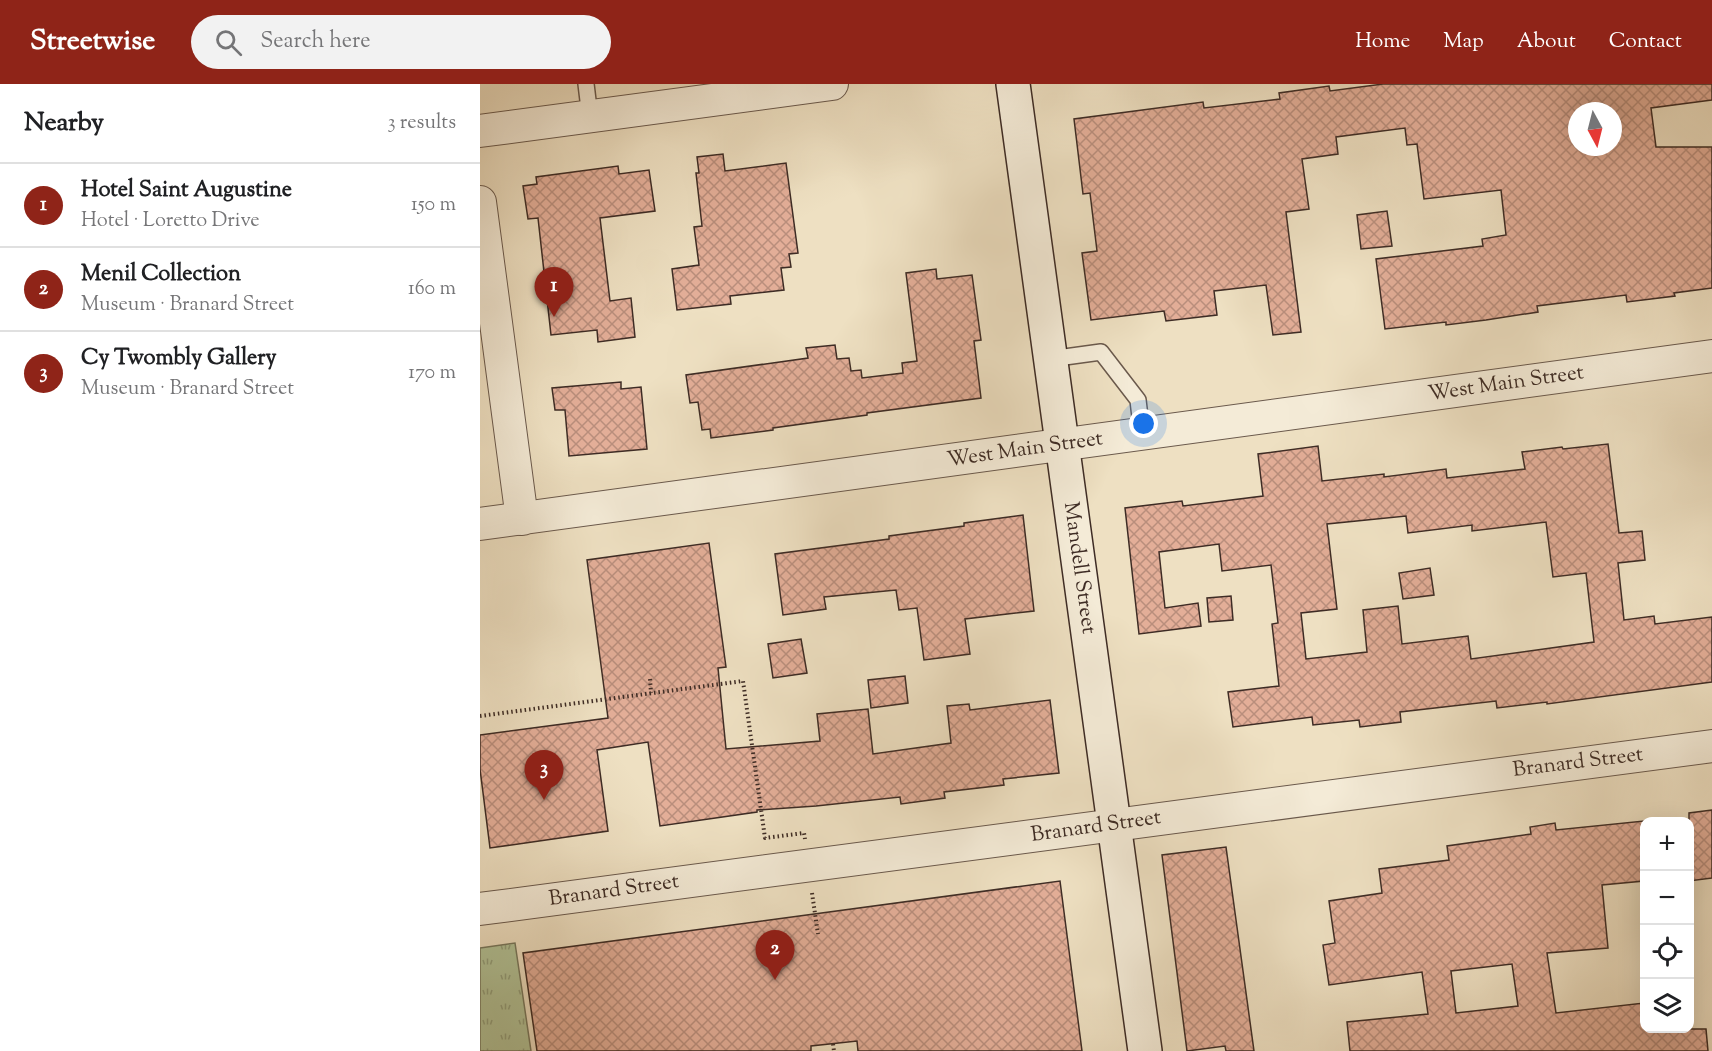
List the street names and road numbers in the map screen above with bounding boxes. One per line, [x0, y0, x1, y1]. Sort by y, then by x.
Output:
street label: West Main Street [1426, 358, 1586, 410]
street label: West Main Street [945, 424, 1105, 476]
street label: Mandell Street [1055, 500, 1103, 636]
street label: Branard Street [1511, 740, 1645, 786]
street label: Branard Street [1029, 803, 1163, 851]
street label: Branard Street [547, 867, 681, 915]

